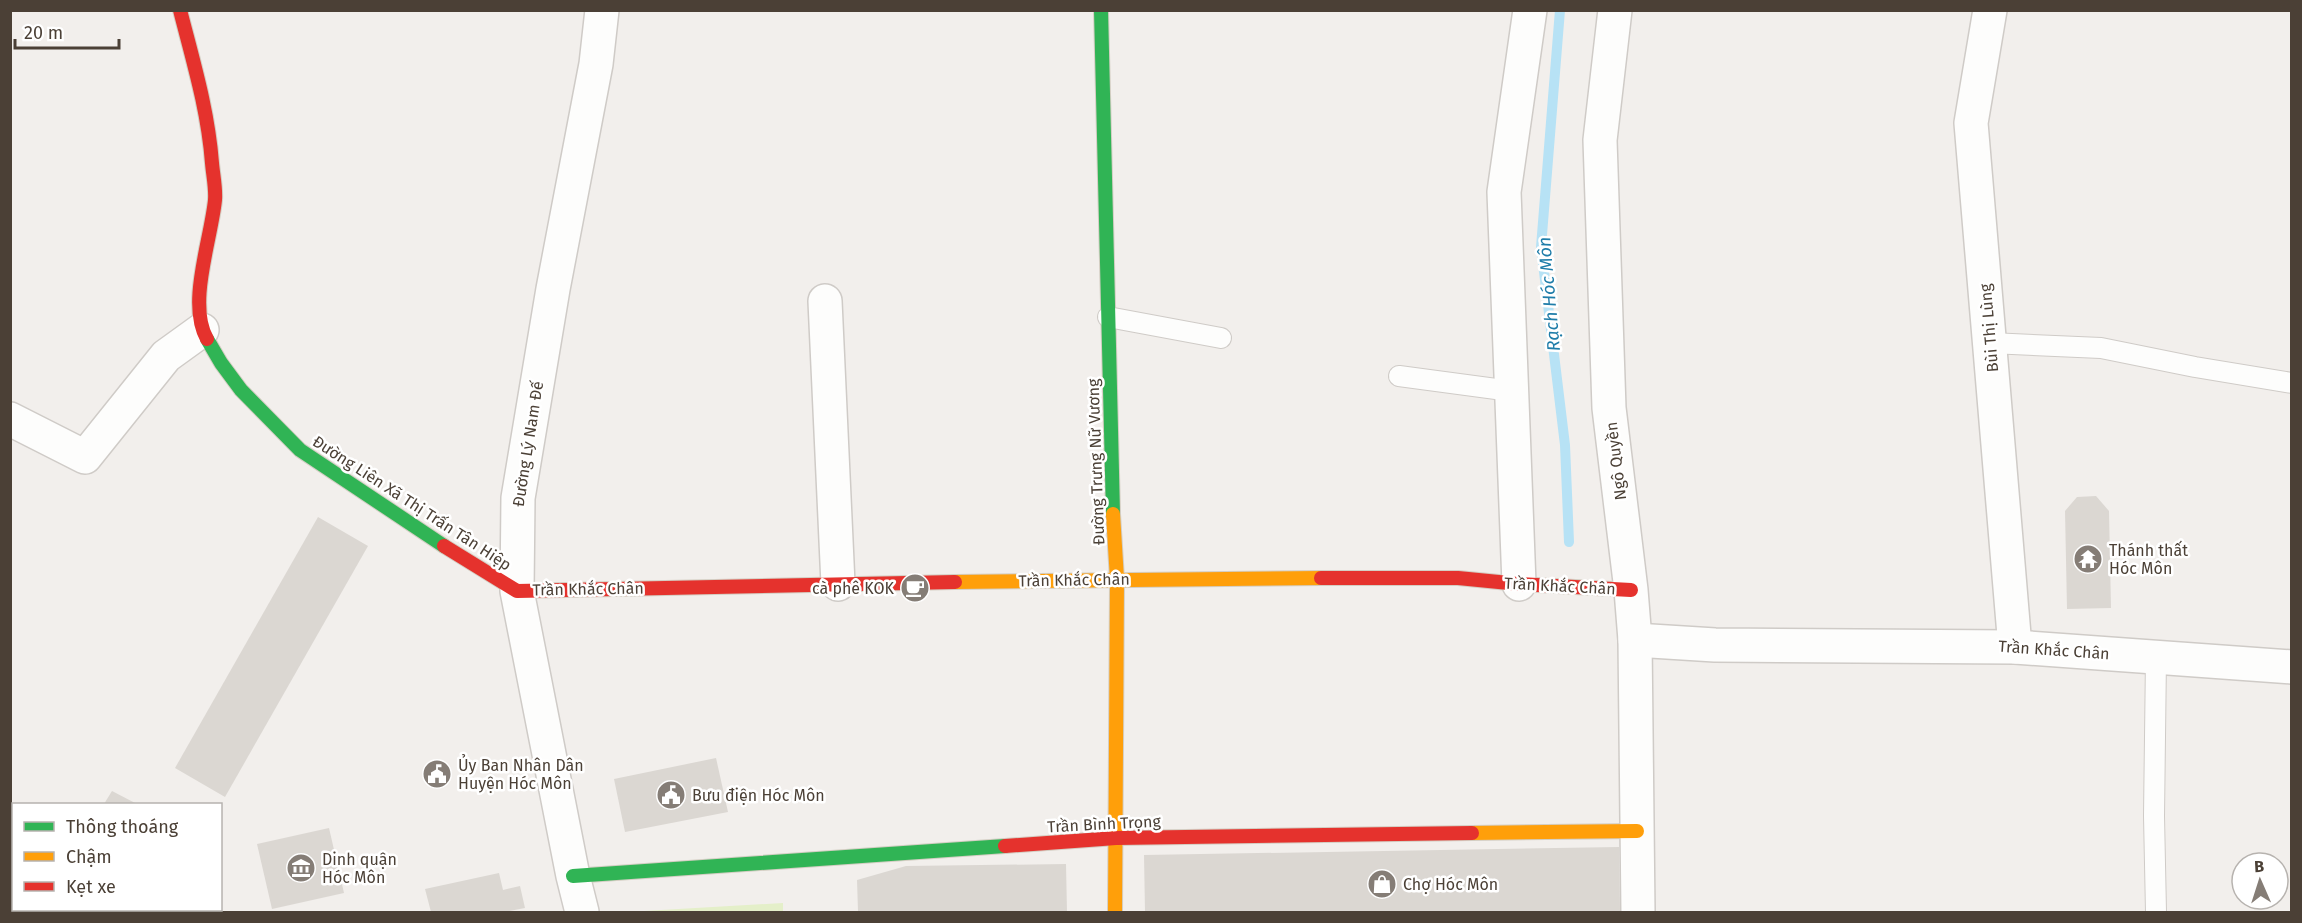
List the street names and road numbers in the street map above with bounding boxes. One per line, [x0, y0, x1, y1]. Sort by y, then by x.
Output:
street label: Bùi Thị Lùng [1976, 282, 2002, 373]
street label: Đường Trưng Nữ Vương [1084, 378, 1108, 546]
street label: Đường Lý Nam Đế [508, 379, 547, 508]
street label: Ngô Quyền [1601, 421, 1630, 501]
street label: Đường Liên Xã Thị Trấn Tân Hiệp [309, 431, 515, 574]
street label: Trần Khắc Chân [1018, 568, 1130, 590]
street label: Trần Khắc Chân [1504, 572, 1616, 598]
street label: Trần Khắc Chân [532, 577, 644, 599]
street label: Trần Khắc Chân [1998, 635, 2110, 663]
street label: Trần Bình Trọng [1047, 811, 1162, 836]

